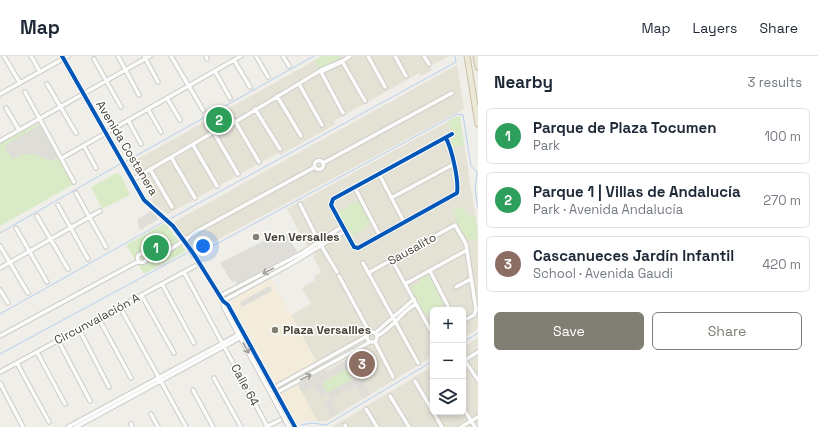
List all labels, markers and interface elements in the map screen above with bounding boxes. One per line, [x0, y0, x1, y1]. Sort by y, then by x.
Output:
text: Map [20, 15, 60, 40]
text: Map [641, 19, 671, 37]
text: Layers [693, 19, 737, 37]
text: Share [759, 19, 798, 37]
text: Nearby [494, 71, 553, 93]
text: 3 results [748, 74, 802, 91]
street label: Avenida Costanera [92, 98, 162, 199]
pin: 2 [206, 105, 232, 135]
text: Parque de Plaza Tocumen [533, 118, 716, 137]
text: 1 [505, 128, 511, 145]
text: 100 m [764, 128, 801, 145]
text: Park [533, 137, 560, 154]
text: Parque 1 | Villas de Andalucía [533, 182, 741, 201]
text: 2 [504, 192, 512, 209]
text: 270 m [763, 192, 801, 209]
text: Park · Avenida Andalucía [533, 201, 683, 218]
place label: Ven Versalles [264, 229, 340, 245]
street label: Sausalito [385, 229, 439, 269]
marker: Ven Versalles [251, 232, 261, 242]
pin: 1 [143, 233, 169, 263]
your location [193, 236, 213, 256]
text: Cascanueces Jardín Infantil [533, 246, 734, 265]
text: 3 [504, 256, 512, 273]
text: 420 m [762, 256, 801, 273]
text: School · Avenida Gaudi [533, 265, 673, 282]
one-way arrow [262, 268, 274, 275]
street label: Circunvalación A [51, 289, 143, 348]
map controls [430, 307, 466, 415]
button: + [430, 307, 466, 343]
button: Save [494, 312, 644, 350]
button: Share [652, 312, 802, 350]
place label: Plaza Versailles [283, 322, 371, 338]
marker: Plaza Versailles [270, 325, 280, 335]
one-way arrow [243, 342, 250, 354]
button: − [430, 343, 466, 379]
pin: 3 [349, 349, 375, 379]
street label: Calle 64 [227, 361, 263, 409]
one-way arrow [300, 372, 312, 380]
button: layers [430, 379, 466, 415]

